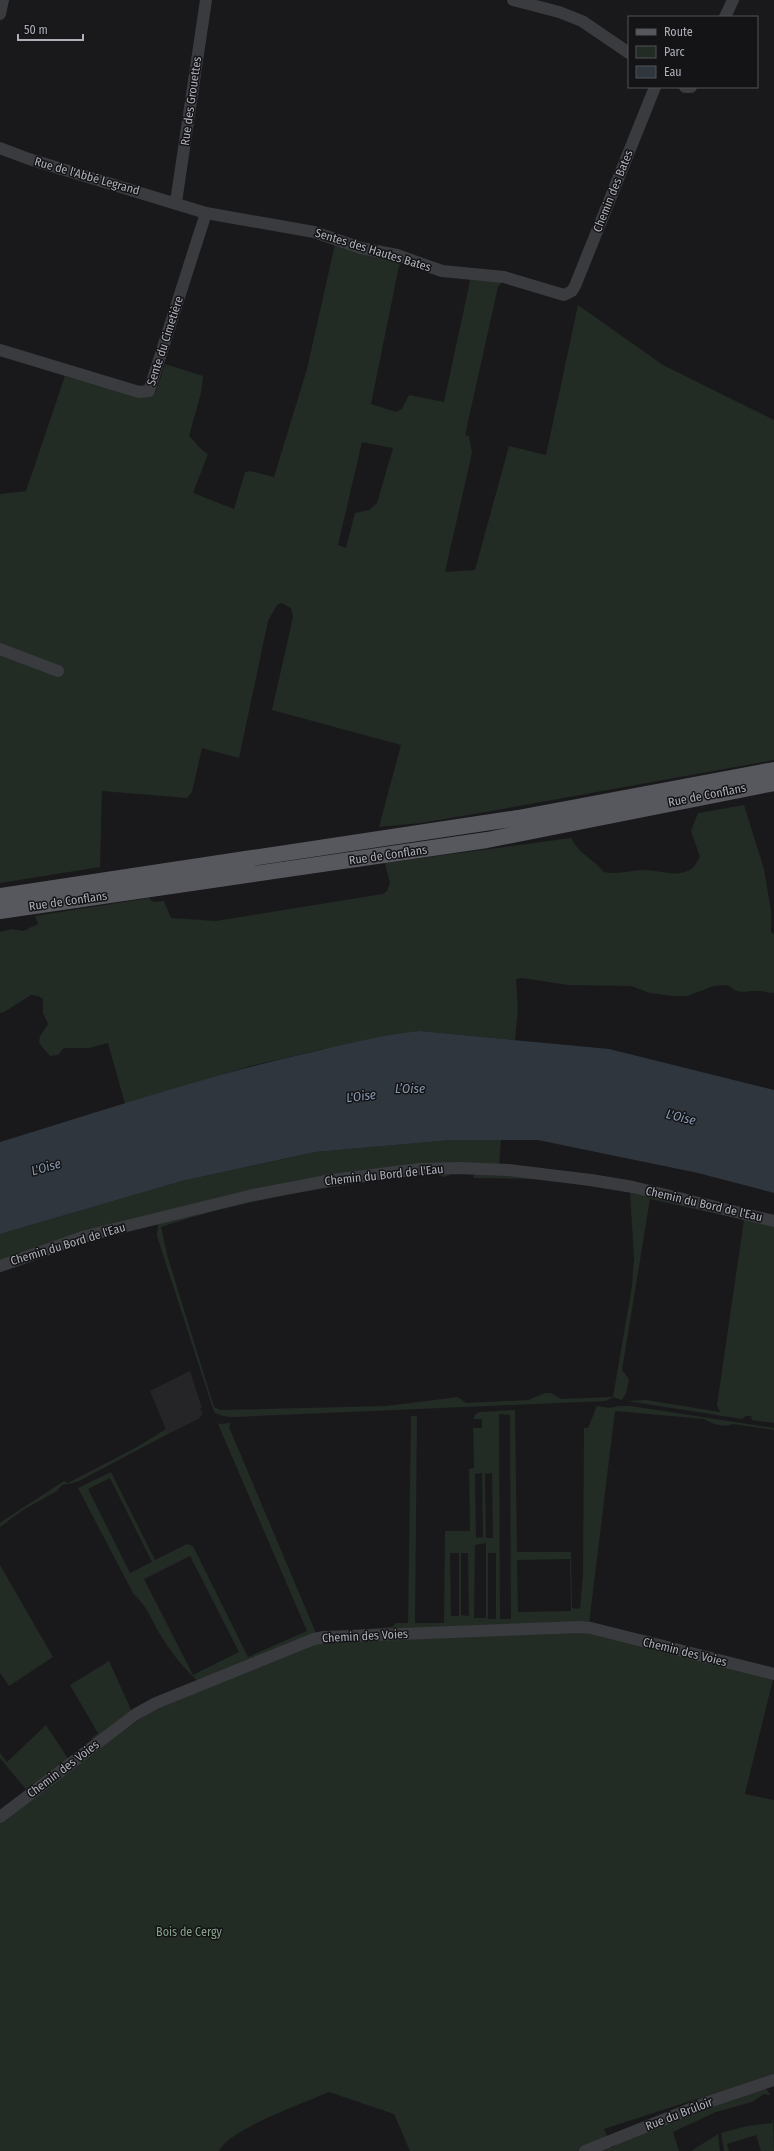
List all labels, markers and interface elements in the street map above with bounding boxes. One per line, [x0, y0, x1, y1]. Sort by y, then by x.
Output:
scale bar [18, 16, 83, 42]
legend [628, 16, 758, 88]
text: 50 m [24, 23, 48, 37]
text: Route [664, 25, 693, 39]
text: Parc [664, 45, 685, 59]
street label: Rue des Grouettes [178, 56, 204, 146]
text: Eau [664, 65, 682, 79]
street label: Chemin des Bates [590, 148, 636, 234]
street label: Rue de l'Abbé Legrand [33, 154, 141, 198]
street label: Sentes des Hautes Bates [313, 226, 433, 274]
street label: Sente du Cimetière [144, 294, 186, 387]
street label: Rue de Conflans [667, 781, 747, 809]
street label: Rue de Conflans [348, 843, 428, 867]
street label: Rue de Conflans [28, 889, 108, 913]
water label: L’Oise [395, 1081, 425, 1096]
water label: L'Oise [345, 1087, 377, 1105]
water label: L'Oise [665, 1106, 697, 1128]
water label: L'Oise [29, 1156, 63, 1178]
street label: Chemin du Bord de l'Eau [324, 1162, 444, 1188]
street label: Chemin du Bord de l'Eau [644, 1184, 764, 1224]
street label: Chemin du Bord de l'Eau [9, 1220, 127, 1268]
street label: Chemin des Voies [322, 1627, 408, 1645]
street label: Chemin des Voies [642, 1635, 728, 1669]
street label: Chemin des Voies [24, 1737, 102, 1801]
park label: Bois de Cergy [156, 1925, 223, 1939]
street label: Rue du Brûloir [643, 2094, 715, 2133]

